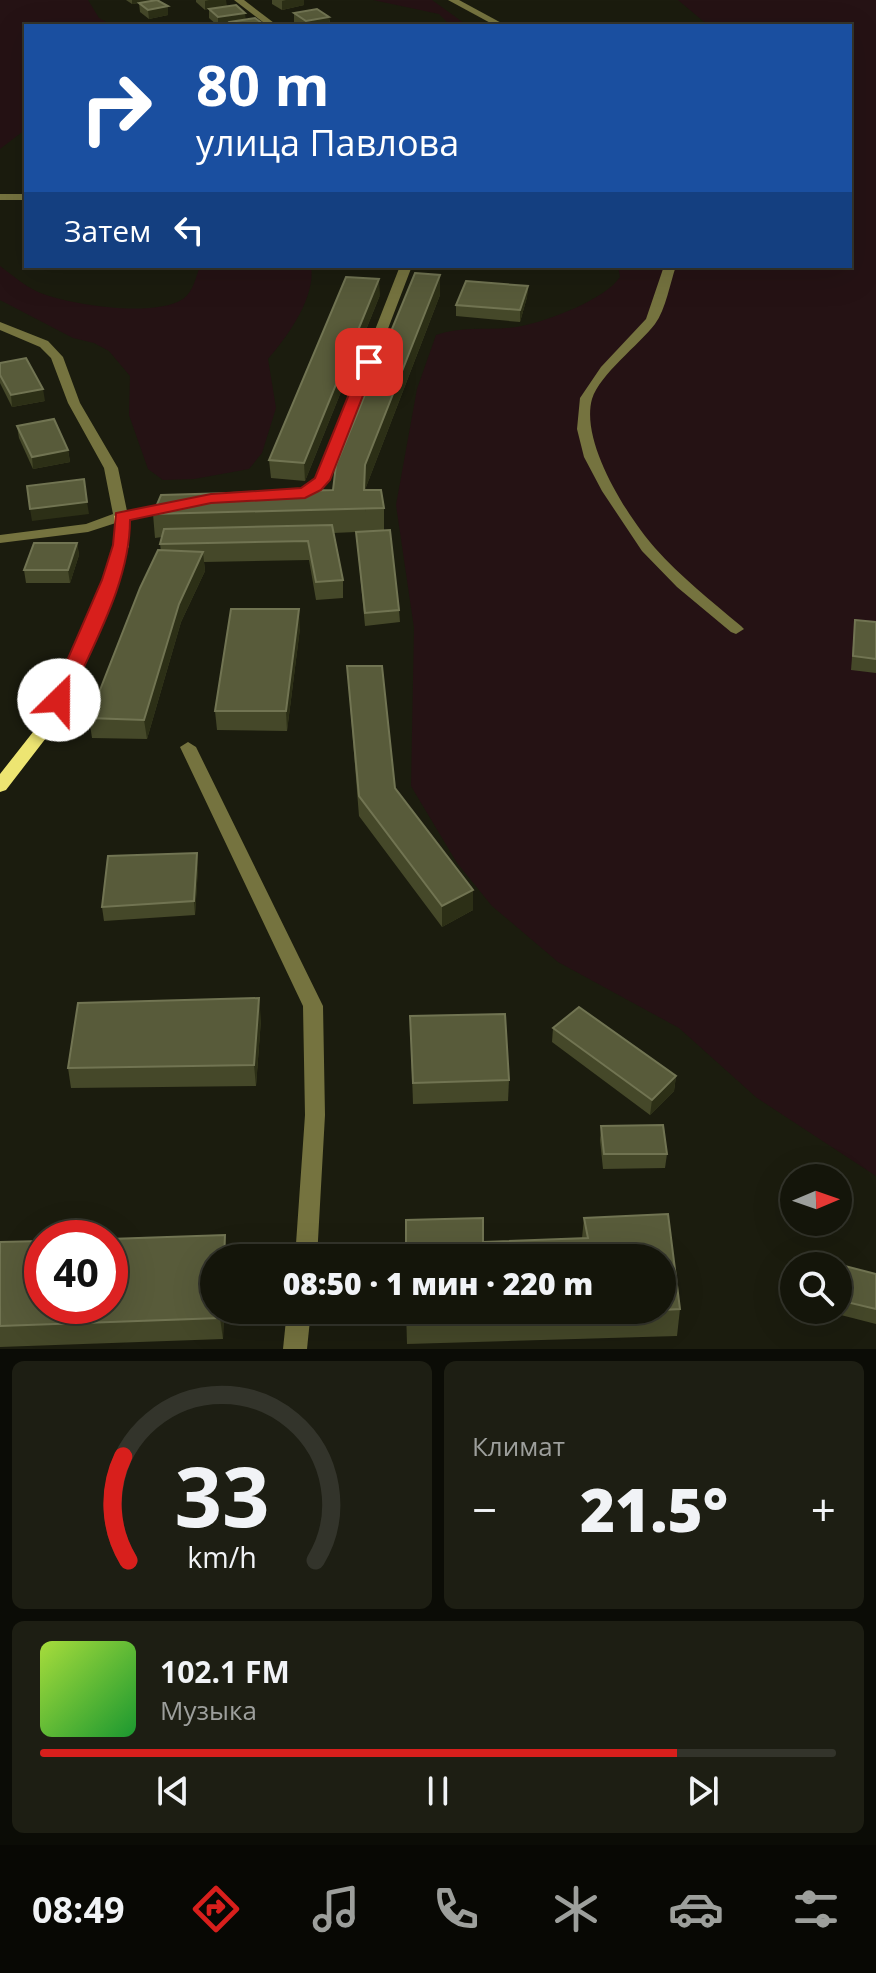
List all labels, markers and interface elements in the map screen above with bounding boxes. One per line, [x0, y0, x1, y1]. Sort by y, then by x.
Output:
text: 80 m [196, 46, 330, 122]
icon: right [64, 56, 168, 160]
text: улица Павлова [196, 118, 459, 167]
icon: left [167, 208, 211, 252]
text: Затем [64, 210, 151, 251]
pin [335, 328, 403, 396]
icon: arrive [347, 340, 391, 384]
position arrow [17, 658, 101, 742]
north arrow [780, 1164, 852, 1236]
map controls [780, 1164, 852, 1324]
speed limit sign: 40 [24, 1220, 128, 1324]
button: search [780, 1252, 852, 1324]
text: 08:50 · 1 мин · 220 m [283, 1263, 593, 1304]
text: Климат [472, 1428, 565, 1464]
text: 33 [174, 1438, 270, 1551]
text: 21.5° [580, 1468, 728, 1550]
text: − [472, 1479, 497, 1539]
text: + [811, 1479, 836, 1539]
text: km/h [187, 1537, 257, 1576]
text: 102.1 FM [160, 1651, 290, 1692]
text: Музыка [160, 1692, 257, 1728]
icon: previous [151, 1769, 195, 1813]
icon: pause [416, 1769, 460, 1813]
icon: next [681, 1769, 725, 1813]
icon: directions [188, 1881, 244, 1937]
icon: music [308, 1881, 364, 1937]
icon: phone [428, 1881, 484, 1937]
icon: climate [548, 1881, 604, 1937]
icon: car [668, 1881, 724, 1937]
icon: filters [788, 1881, 844, 1937]
text: 08:49 [32, 1885, 125, 1934]

